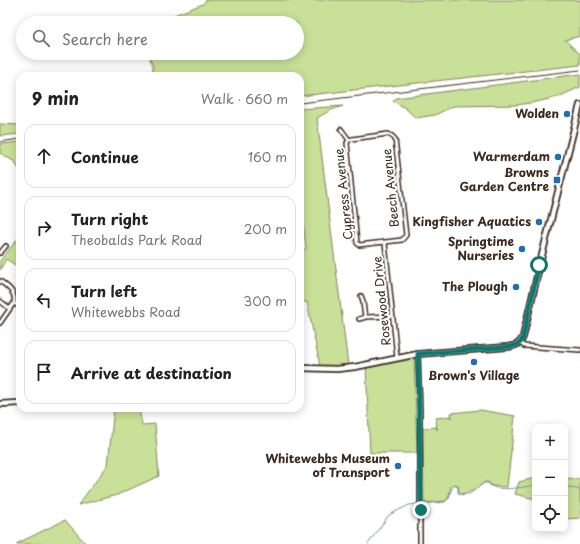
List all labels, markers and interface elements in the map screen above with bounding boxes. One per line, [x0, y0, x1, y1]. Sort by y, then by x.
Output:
search box [16, 16, 304, 60]
icon: search [30, 27, 52, 49]
text: Search here [62, 27, 148, 50]
text: 9 min [32, 85, 79, 111]
text: Walk · 660 m [201, 89, 288, 108]
place label: Wolden [515, 104, 559, 122]
marker: Wolden [562, 109, 572, 119]
icon: ahead [33, 145, 55, 167]
text: Continue [71, 145, 139, 168]
text: 160 m [248, 147, 287, 166]
street label: Cypress Avenue [329, 147, 357, 241]
street label: Beech Avenue [377, 147, 403, 228]
place label: Warmerdam [473, 147, 550, 165]
marker: Warmerdam [553, 152, 563, 162]
place label: Browns Garden Centre [459, 163, 549, 195]
marker: Browns Garden Centre [552, 175, 562, 185]
text: Turn right [71, 207, 148, 230]
place label: Kingfisher Aquatics [413, 212, 531, 230]
icon: right [33, 217, 55, 239]
marker: Kingfisher Aquatics [534, 217, 544, 227]
text: 200 m [244, 219, 287, 238]
text: Theobalds Park Road [71, 230, 202, 249]
place label: Springtime Nurseries [448, 232, 514, 264]
marker: Springtime Nurseries [517, 244, 527, 254]
street label: Rosewood Drive [367, 256, 395, 347]
route start [530, 256, 548, 274]
place label: The Plough [442, 277, 508, 295]
text: Turn left [71, 279, 137, 302]
marker: The Plough [511, 282, 521, 292]
icon: left [33, 289, 55, 311]
text: 300 m [243, 291, 287, 310]
text: Whitewebbs Road [71, 302, 181, 321]
marker: Brown's Village [469, 357, 479, 367]
icon: arrive [33, 361, 55, 383]
text: Arrive at destination [71, 361, 232, 384]
place label: Brown's Village [428, 366, 520, 384]
map controls [532, 424, 568, 532]
button: + [532, 424, 568, 460]
place label: Whitewebbs Museum of Transport [265, 449, 390, 481]
button: − [532, 460, 568, 496]
marker: Whitewebbs Museum of Transport [393, 461, 403, 471]
button: locate [532, 496, 568, 532]
route end [412, 501, 430, 519]

